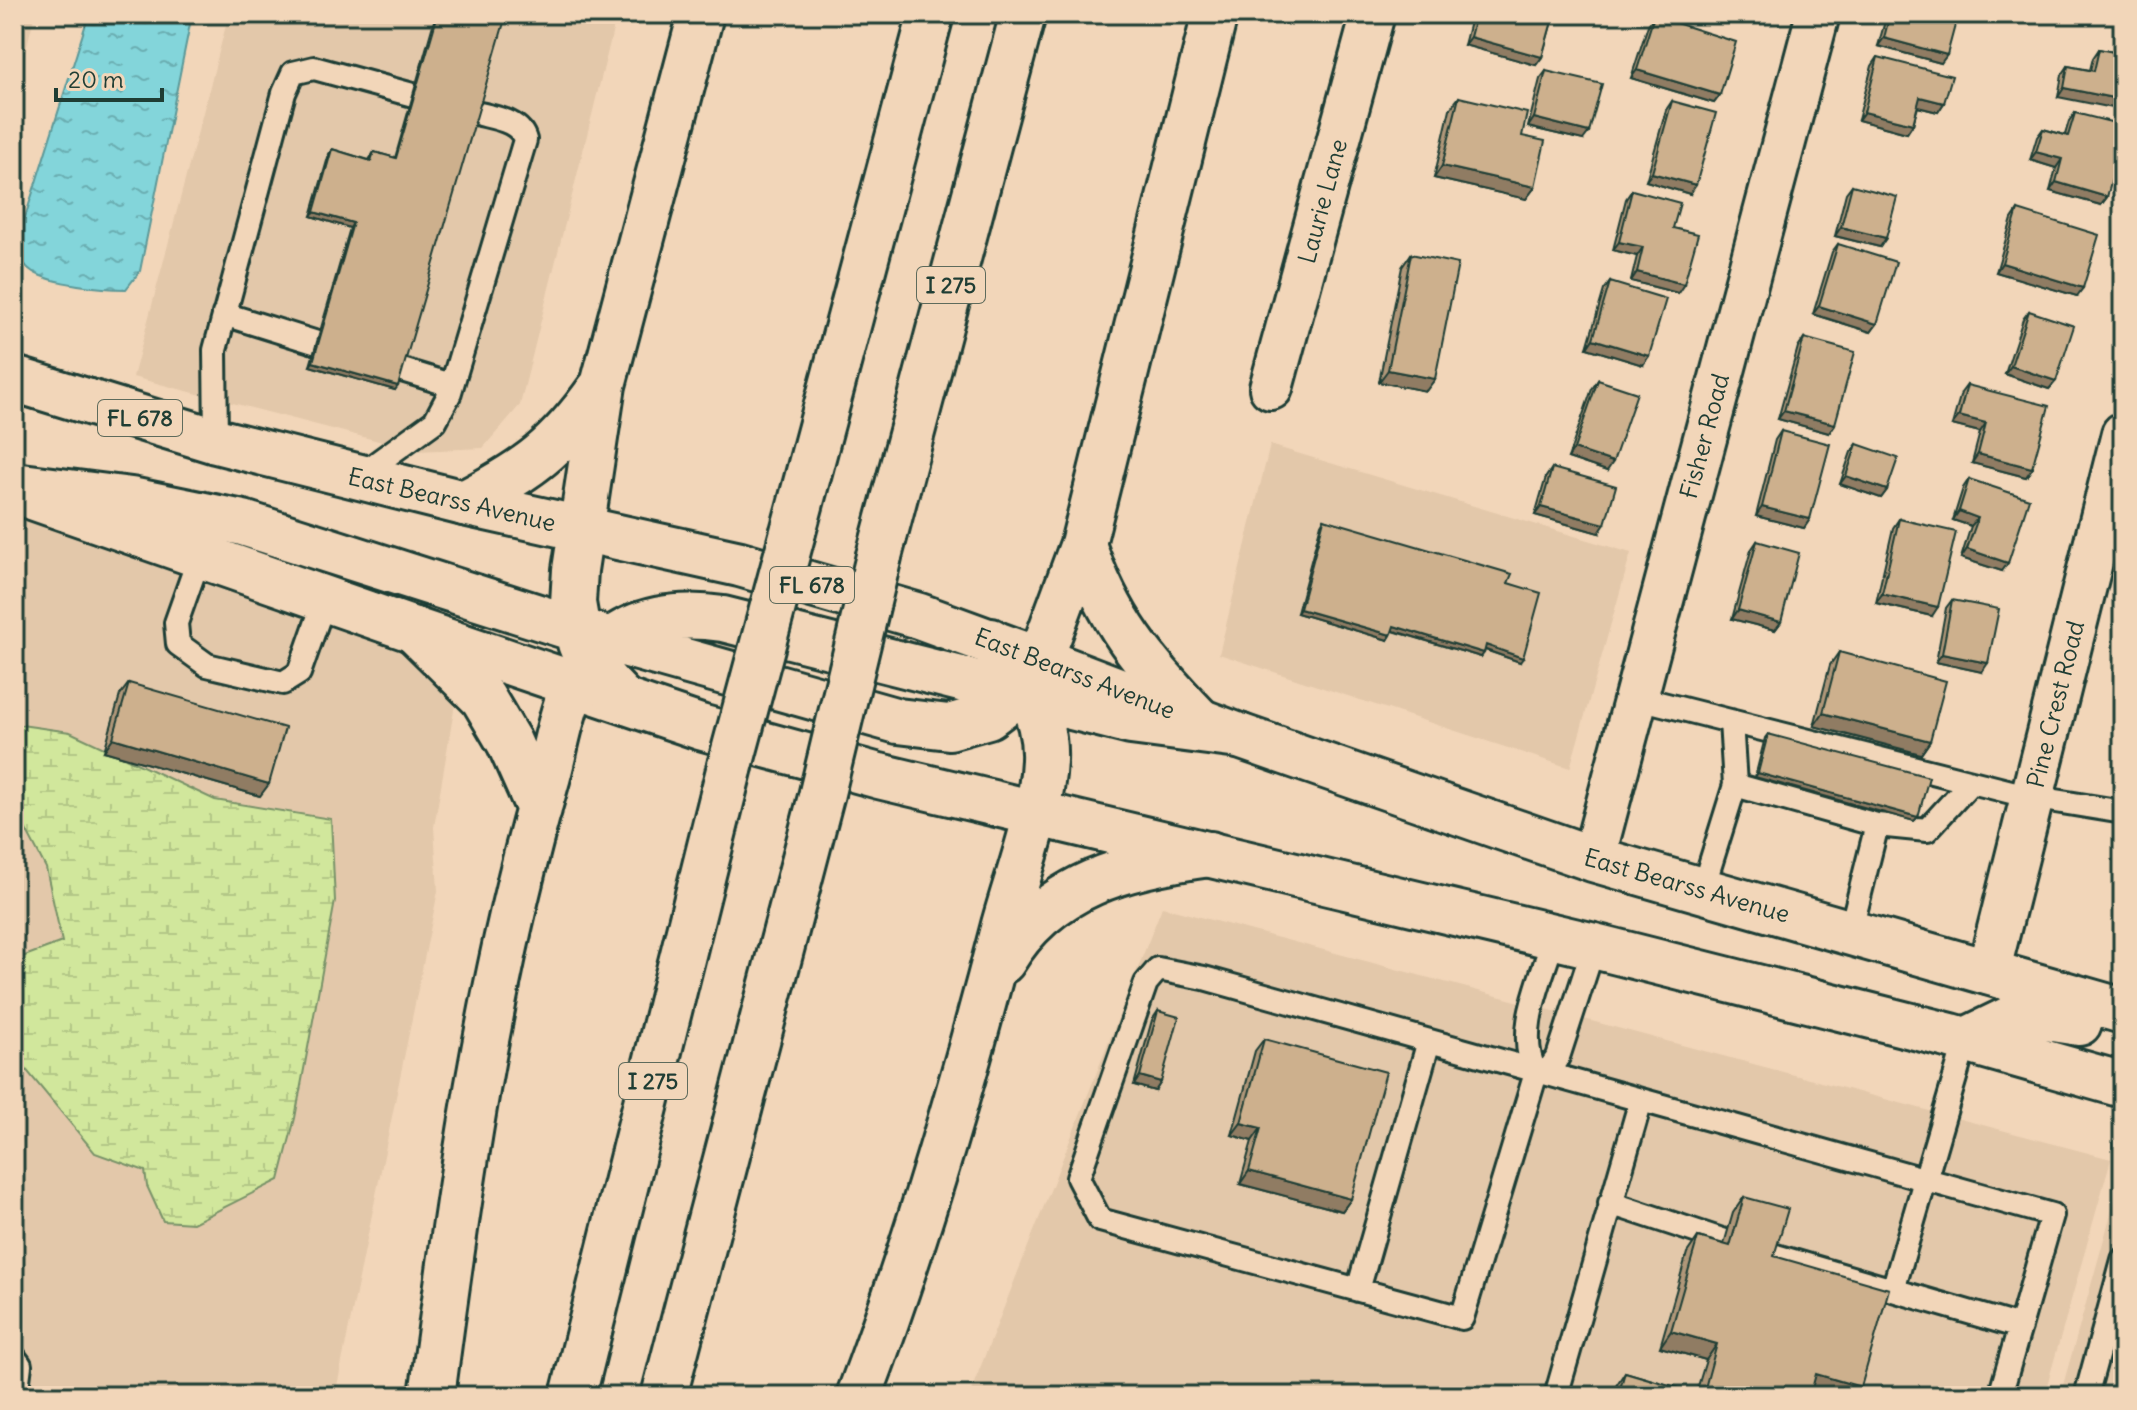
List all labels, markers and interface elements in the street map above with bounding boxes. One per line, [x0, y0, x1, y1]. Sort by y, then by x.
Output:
scale bar [56, 52, 162, 102]
text: 20 m [68, 64, 124, 94]
street label: Laurie Lane [1291, 135, 1353, 267]
road number: I 275 [917, 267, 985, 303]
street label: Fisher Road [1673, 370, 1735, 502]
road number: FL 678 [98, 400, 182, 436]
street label: East Bearss Avenue [345, 461, 559, 537]
road number: FL 678 [770, 567, 854, 603]
street label: Pine Crest Road [2020, 617, 2090, 791]
street label: East Bearss Avenue [971, 621, 1179, 725]
street label: East Bearss Avenue [1581, 841, 1793, 929]
road number: I 275 [619, 1063, 687, 1099]

